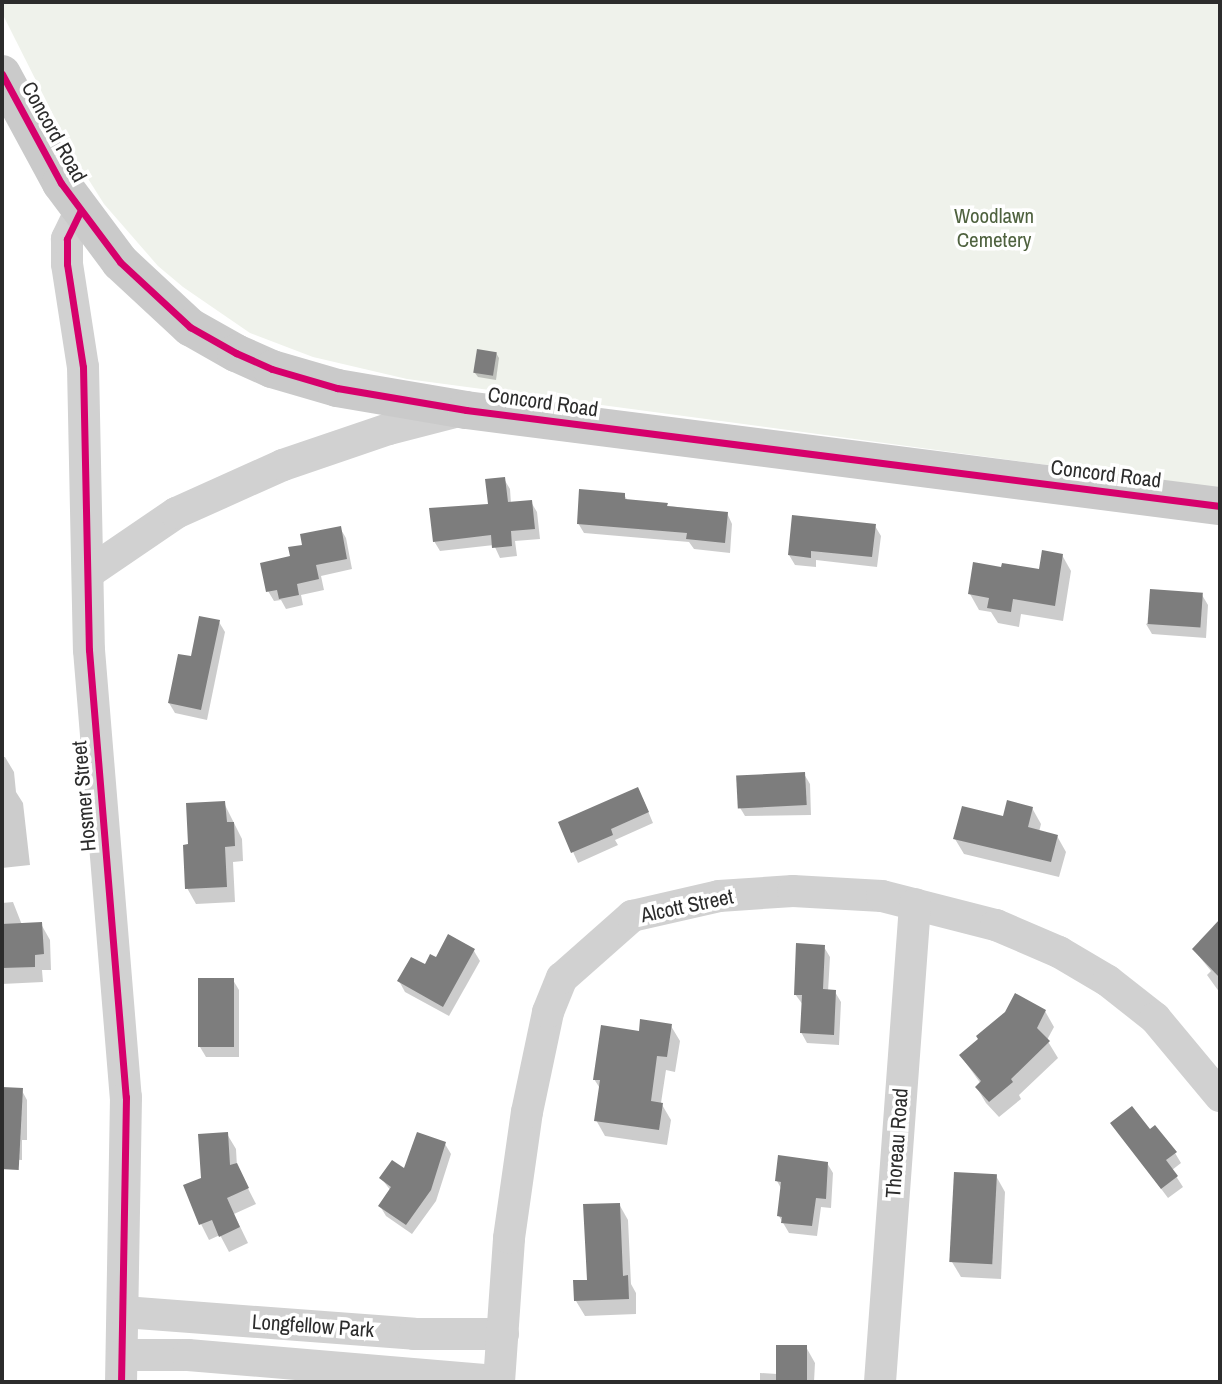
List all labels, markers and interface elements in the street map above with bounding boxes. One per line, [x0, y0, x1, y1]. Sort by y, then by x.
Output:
street label: Concord Road [16, 77, 92, 187]
park label: Woodlawn Cemetery [954, 203, 1034, 253]
street label: Concord Road [486, 382, 600, 422]
street label: Concord Road [1049, 455, 1163, 493]
street label: Hosmer Street [67, 740, 101, 852]
street label: Alcott Street [639, 884, 735, 928]
street label: Thoreau Road [881, 1087, 913, 1199]
street label: Longfellow Park [251, 1309, 375, 1343]

